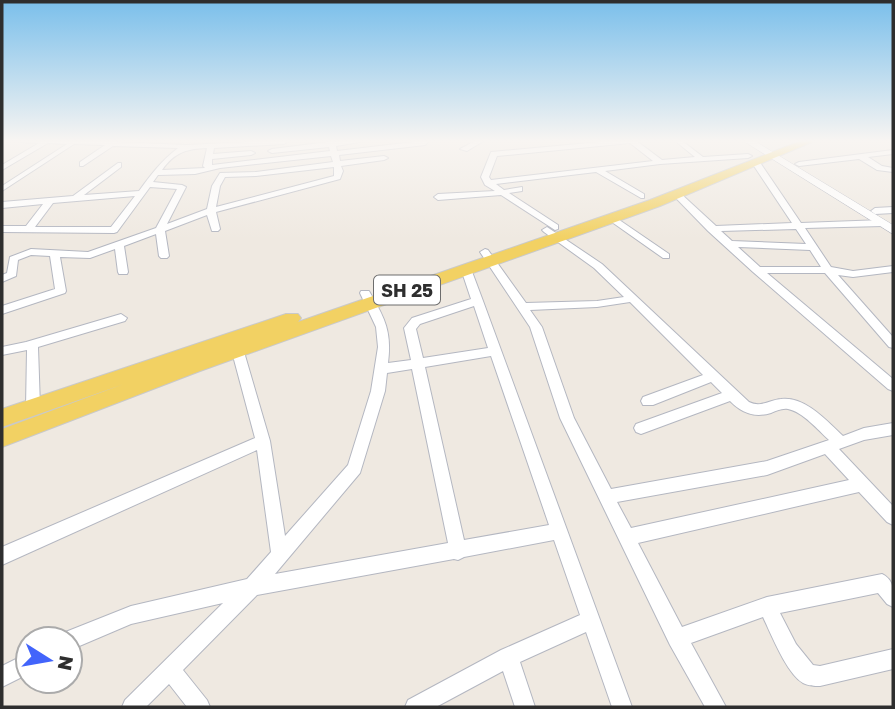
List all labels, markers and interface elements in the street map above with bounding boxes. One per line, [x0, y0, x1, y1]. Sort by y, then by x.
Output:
road number: SH 25 [374, 276, 440, 304]
north arrow [14, 625, 84, 695]
text: N [54, 654, 79, 673]

